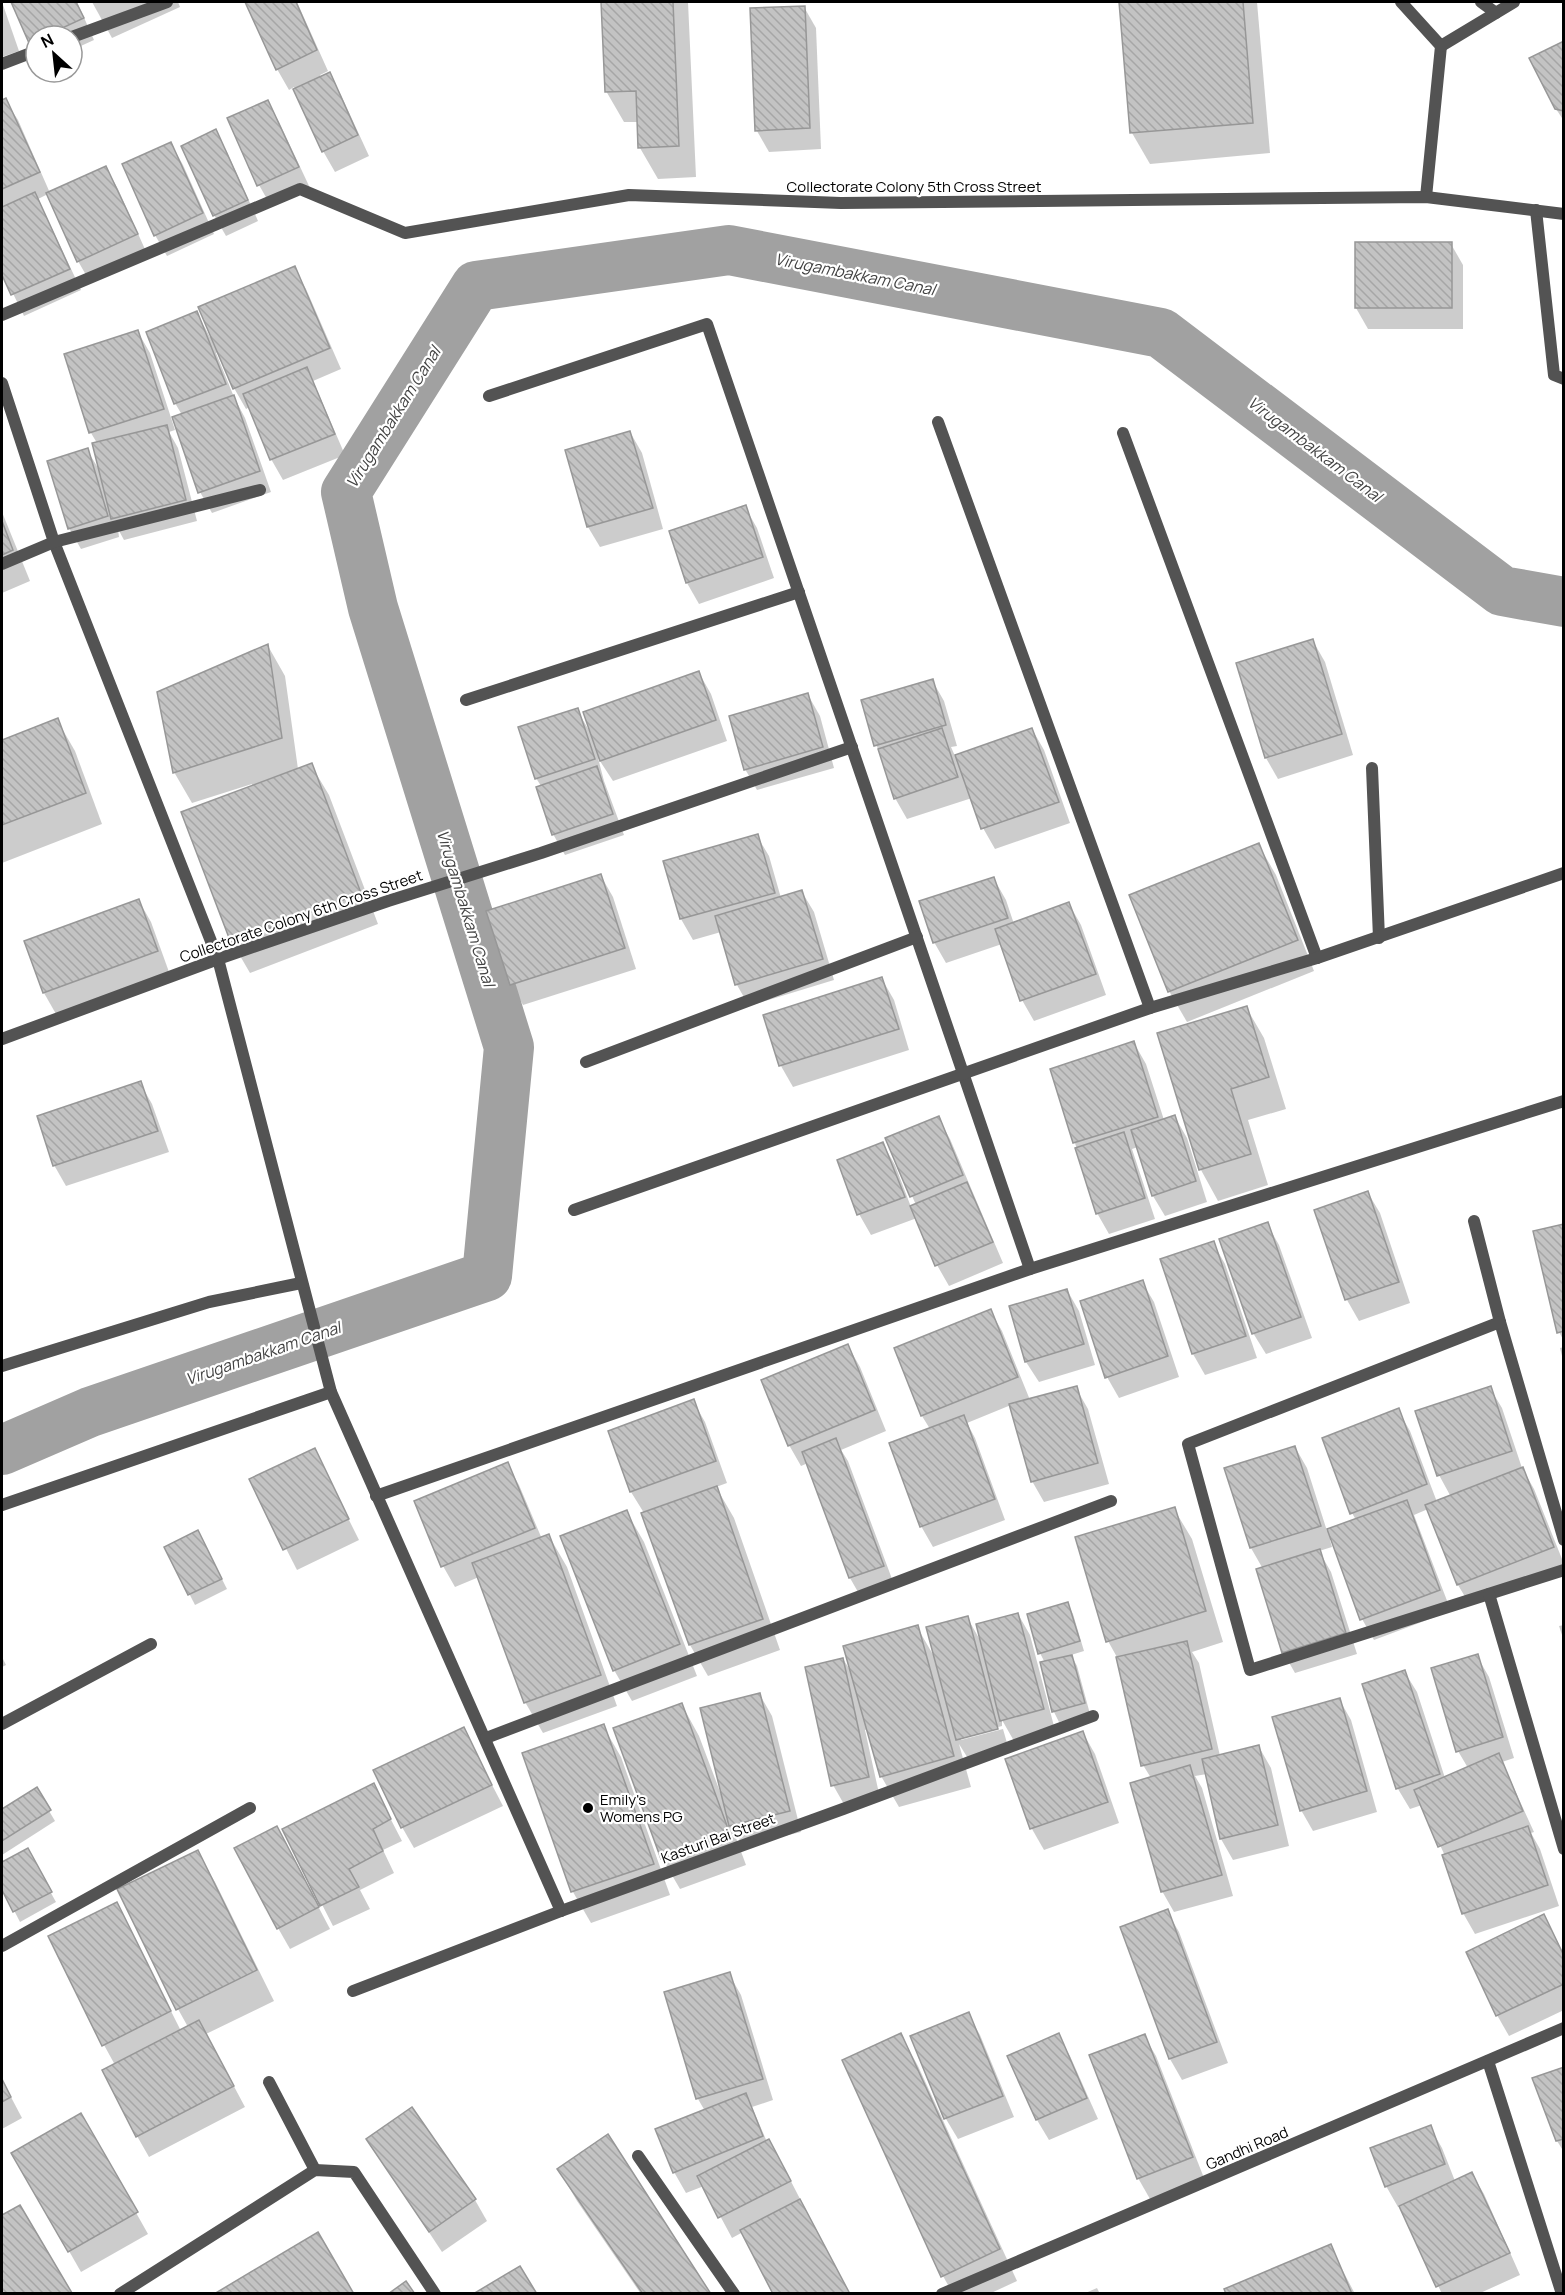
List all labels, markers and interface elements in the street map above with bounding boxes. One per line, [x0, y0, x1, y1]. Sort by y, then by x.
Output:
north arrow [24, 24, 84, 84]
text: N [37, 28, 57, 53]
street label: Collectorate Colony 5th Cross Street [787, 176, 1041, 197]
water label: Virugambakkam Canal [773, 248, 939, 301]
water label: Virugambakkam Canal [341, 340, 447, 492]
water label: Virugambakkam Canal [1243, 391, 1388, 508]
water label: Virugambakkam Canal [432, 827, 501, 991]
street label: Collectorate Colony 6th Cross Street [177, 864, 425, 968]
water label: Virugambakkam Canal [183, 1315, 346, 1390]
place label: Emily's Womens PG [600, 1789, 683, 1827]
marker: Emily's Womens PG [581, 1801, 595, 1815]
street label: Kasturi Bai Street [658, 1808, 778, 1868]
street label: Gandhi Road [1203, 2121, 1291, 2175]

